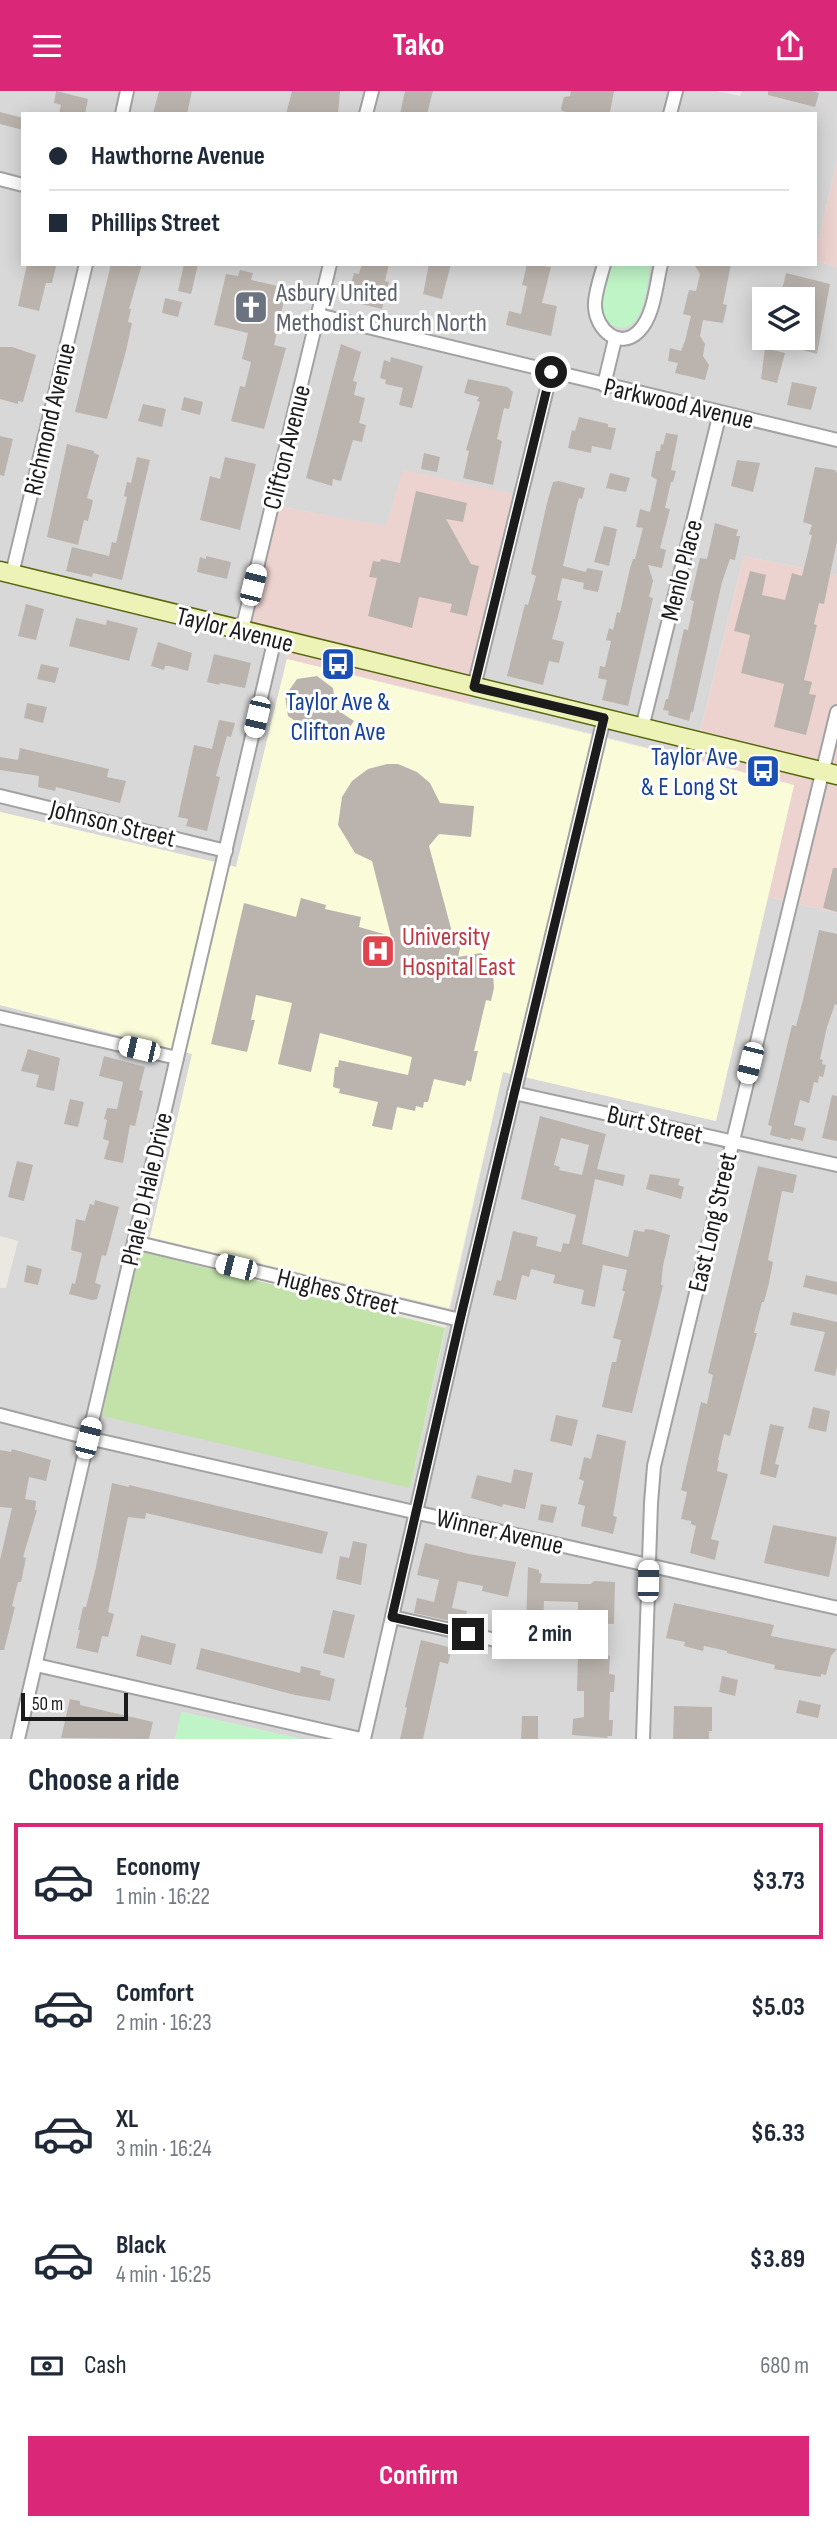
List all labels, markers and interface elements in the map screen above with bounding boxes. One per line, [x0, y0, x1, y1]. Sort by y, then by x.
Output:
text: Tako [393, 26, 444, 65]
icon: menu [28, 27, 66, 65]
icon: share [771, 27, 809, 65]
text: Hawthorne Avenue [91, 141, 265, 172]
text: Phillips Street [91, 208, 220, 239]
place label: Asbury United Methodist Church North [275, 278, 487, 339]
map controls [752, 287, 815, 350]
button: layers [752, 287, 815, 350]
church icon: Asbury United Methodist Church North [232, 288, 270, 326]
street label: Richmond Avenue [18, 340, 83, 499]
route start [535, 356, 567, 388]
street label: Parkwood Avenue [601, 372, 757, 437]
street label: Clifton Avenue [257, 382, 318, 513]
street label: Menlo Place [655, 516, 710, 624]
car [238, 562, 269, 608]
street label: Taylor Avenue [173, 601, 296, 660]
bus stop icon: Taylor Ave & Clifton Ave [319, 645, 357, 683]
place label: Taylor Ave & Clifton Ave [286, 687, 390, 748]
car [243, 694, 272, 740]
place label: Taylor Ave & E Long St [641, 742, 738, 803]
bus stop icon: Taylor Ave & E Long St [744, 752, 782, 790]
street label: Johnson Street [46, 794, 179, 855]
place label: University Hospital East [402, 922, 515, 983]
hospital icon: University Hospital East [359, 932, 397, 970]
car [117, 1034, 162, 1064]
car [735, 1040, 766, 1086]
street label: Burt Street [604, 1099, 706, 1152]
street label: Phale D Hale Drive [115, 1110, 180, 1269]
street label: East Long Street [682, 1149, 745, 1295]
car [214, 1252, 259, 1282]
street label: Hughes Street [274, 1262, 402, 1323]
car [73, 1415, 104, 1461]
street label: Winner Avenue [433, 1503, 566, 1562]
car [638, 1560, 659, 1602]
callout: 2 min [492, 1609, 608, 1659]
route end [452, 1618, 484, 1650]
text: 2 min [528, 1620, 572, 1648]
scale bar [21, 1690, 128, 1722]
text: 50 m [32, 1693, 63, 1716]
text: Choose a ride [28, 1761, 180, 1800]
icon: car [32, 1850, 95, 1913]
text: Economy [116, 1852, 200, 1883]
text: $3.73 [752, 1866, 805, 1897]
text: 1 min · 16:22 [116, 1883, 210, 1911]
icon: car [32, 1976, 95, 2039]
text: Comfort [116, 1978, 194, 2009]
text: $5.03 [751, 1992, 805, 2023]
text: 2 min · 16:23 [116, 2009, 212, 2037]
icon: car [32, 2102, 95, 2165]
text: XL [116, 2104, 138, 2135]
text: $6.33 [751, 2118, 805, 2149]
text: 3 min · 16:24 [116, 2135, 212, 2163]
icon: car [32, 2228, 95, 2291]
text: Black [116, 2230, 166, 2261]
text: $3.89 [750, 2244, 805, 2275]
text: 4 min · 16:25 [116, 2261, 211, 2289]
icon: cash [28, 2347, 66, 2385]
text: Cash [84, 2350, 127, 2381]
text: 680 m [760, 2352, 809, 2380]
button: Confirm [28, 2436, 809, 2516]

